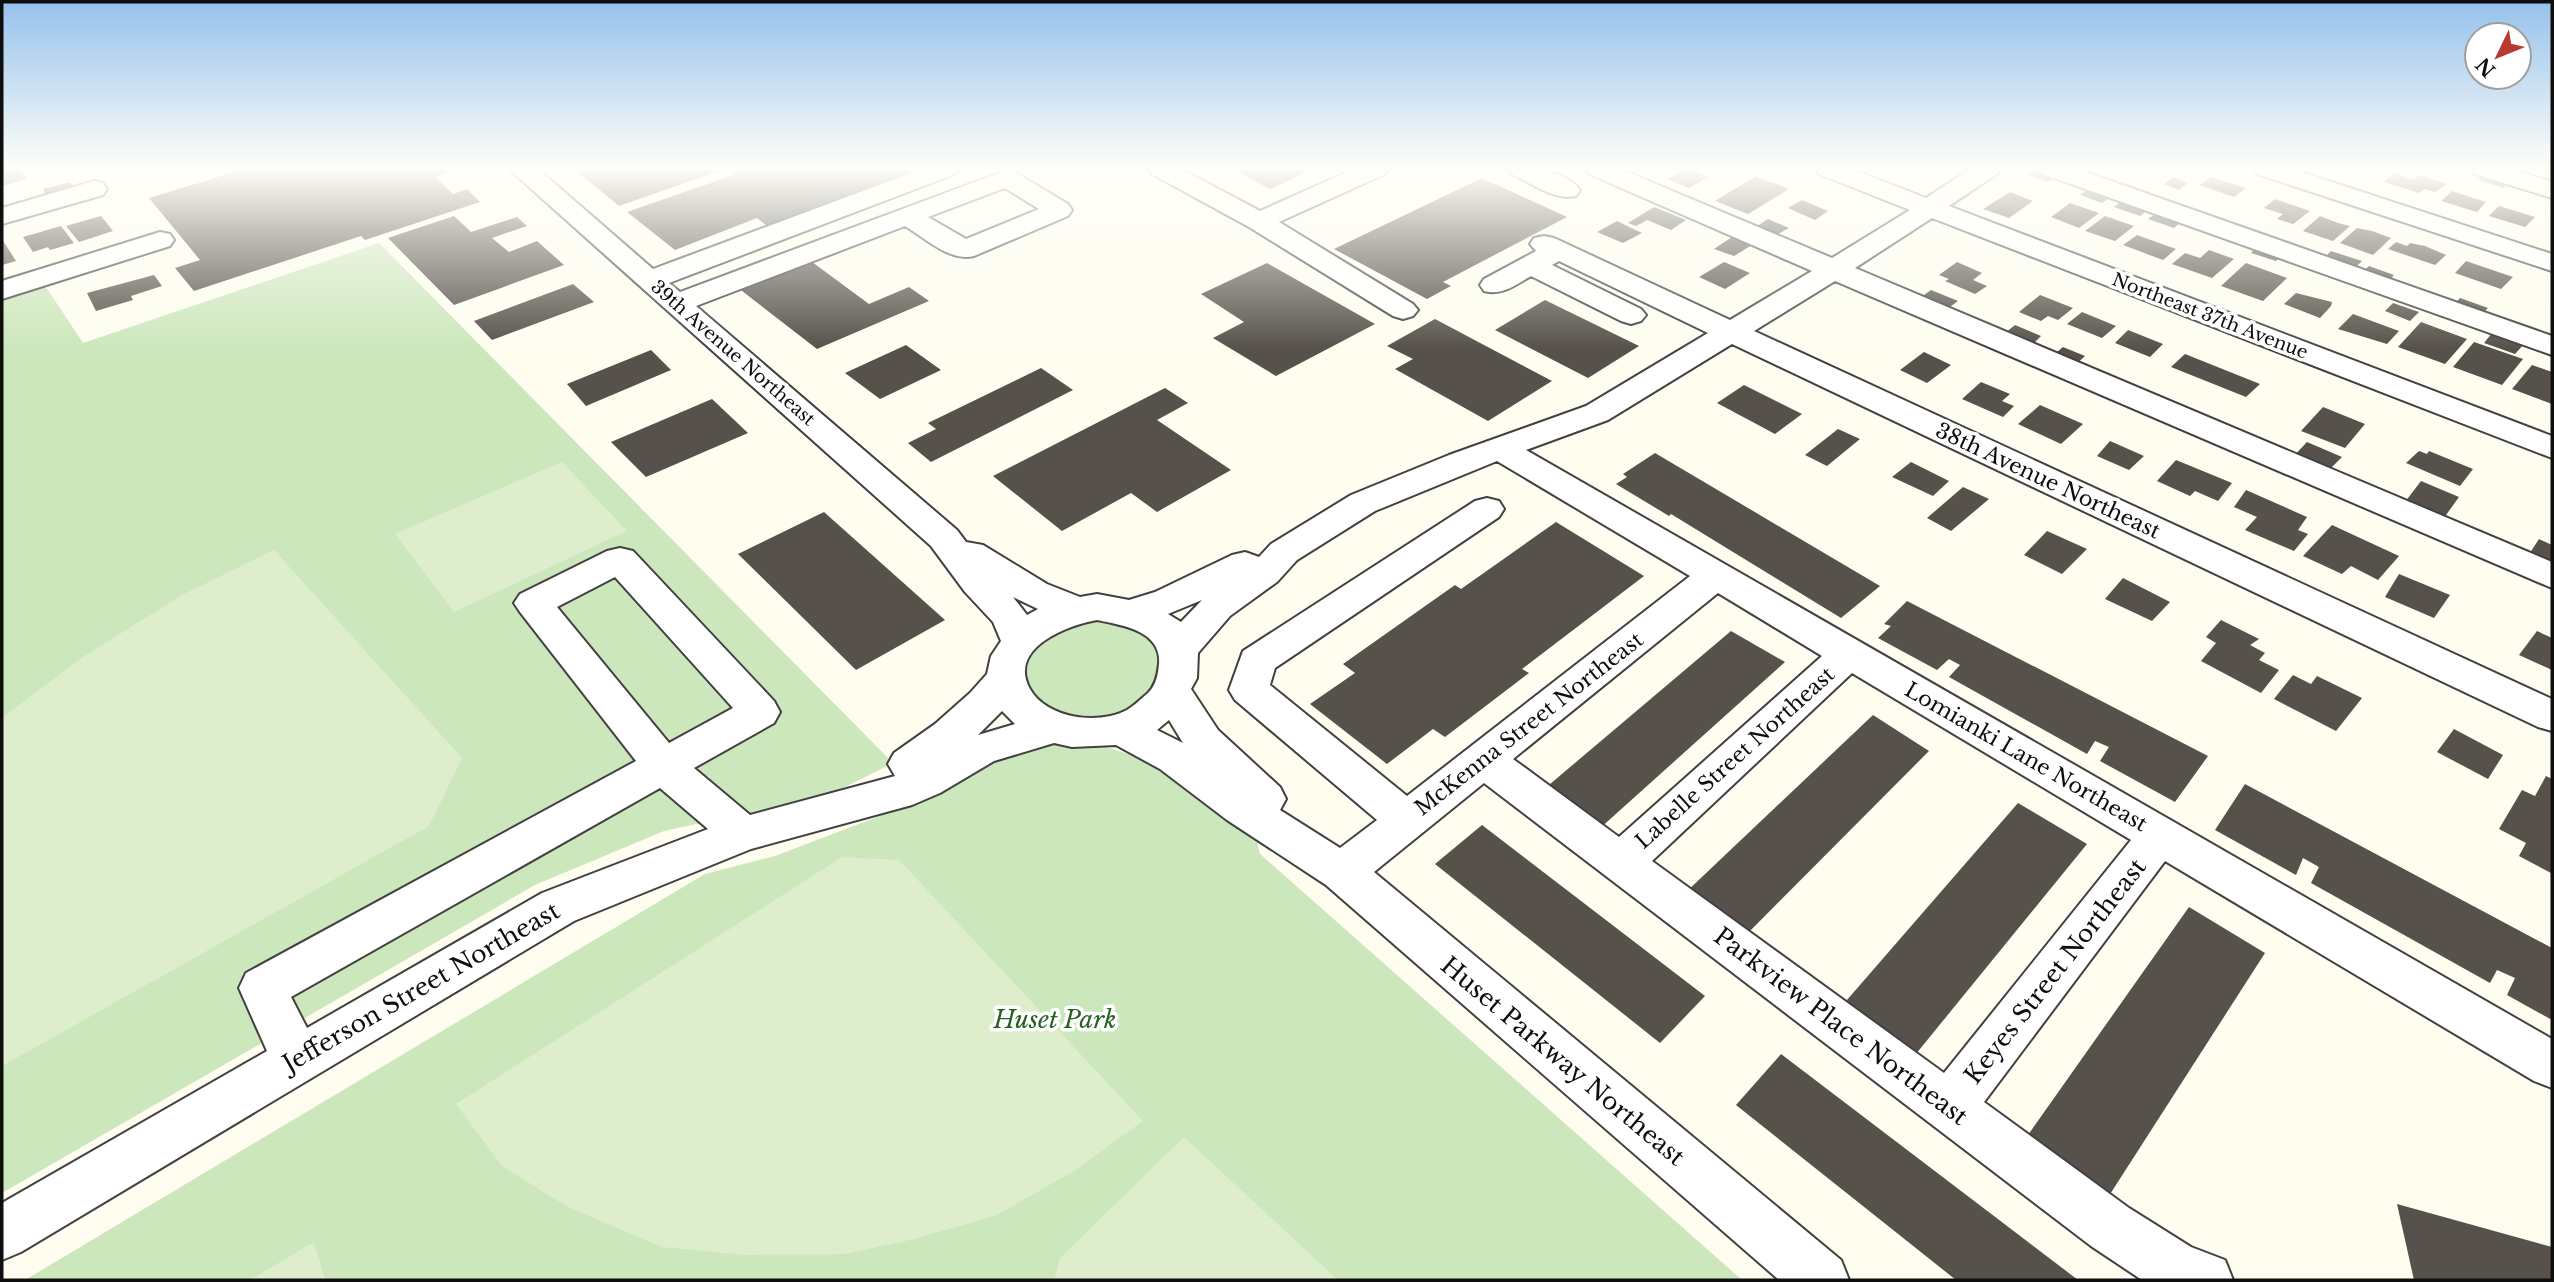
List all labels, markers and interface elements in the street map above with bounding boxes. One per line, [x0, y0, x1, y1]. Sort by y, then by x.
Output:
north arrow [2463, 21, 2533, 91]
text: N [2471, 53, 2500, 82]
street label: Northeast 37th Avenue [2109, 268, 2311, 364]
street label: 39th Avenue Northeast [646, 276, 820, 430]
street label: 38th Avenue Northeast [1932, 417, 2164, 545]
street label: McKenna Street Northeast [1410, 627, 1648, 821]
street label: Labelle Street Northeast [1630, 662, 1840, 854]
street label: Lomianki Lane Northeast [1900, 677, 2152, 837]
street label: Keyes Street Northeast [1958, 853, 2152, 1089]
street label: Jefferson Street Northeast [275, 896, 565, 1080]
street label: Parkview Place Northeast [1708, 921, 1974, 1131]
street label: Huset Parkway Northeast [1435, 950, 1691, 1172]
park label: Huset Park [993, 1005, 1116, 1034]

